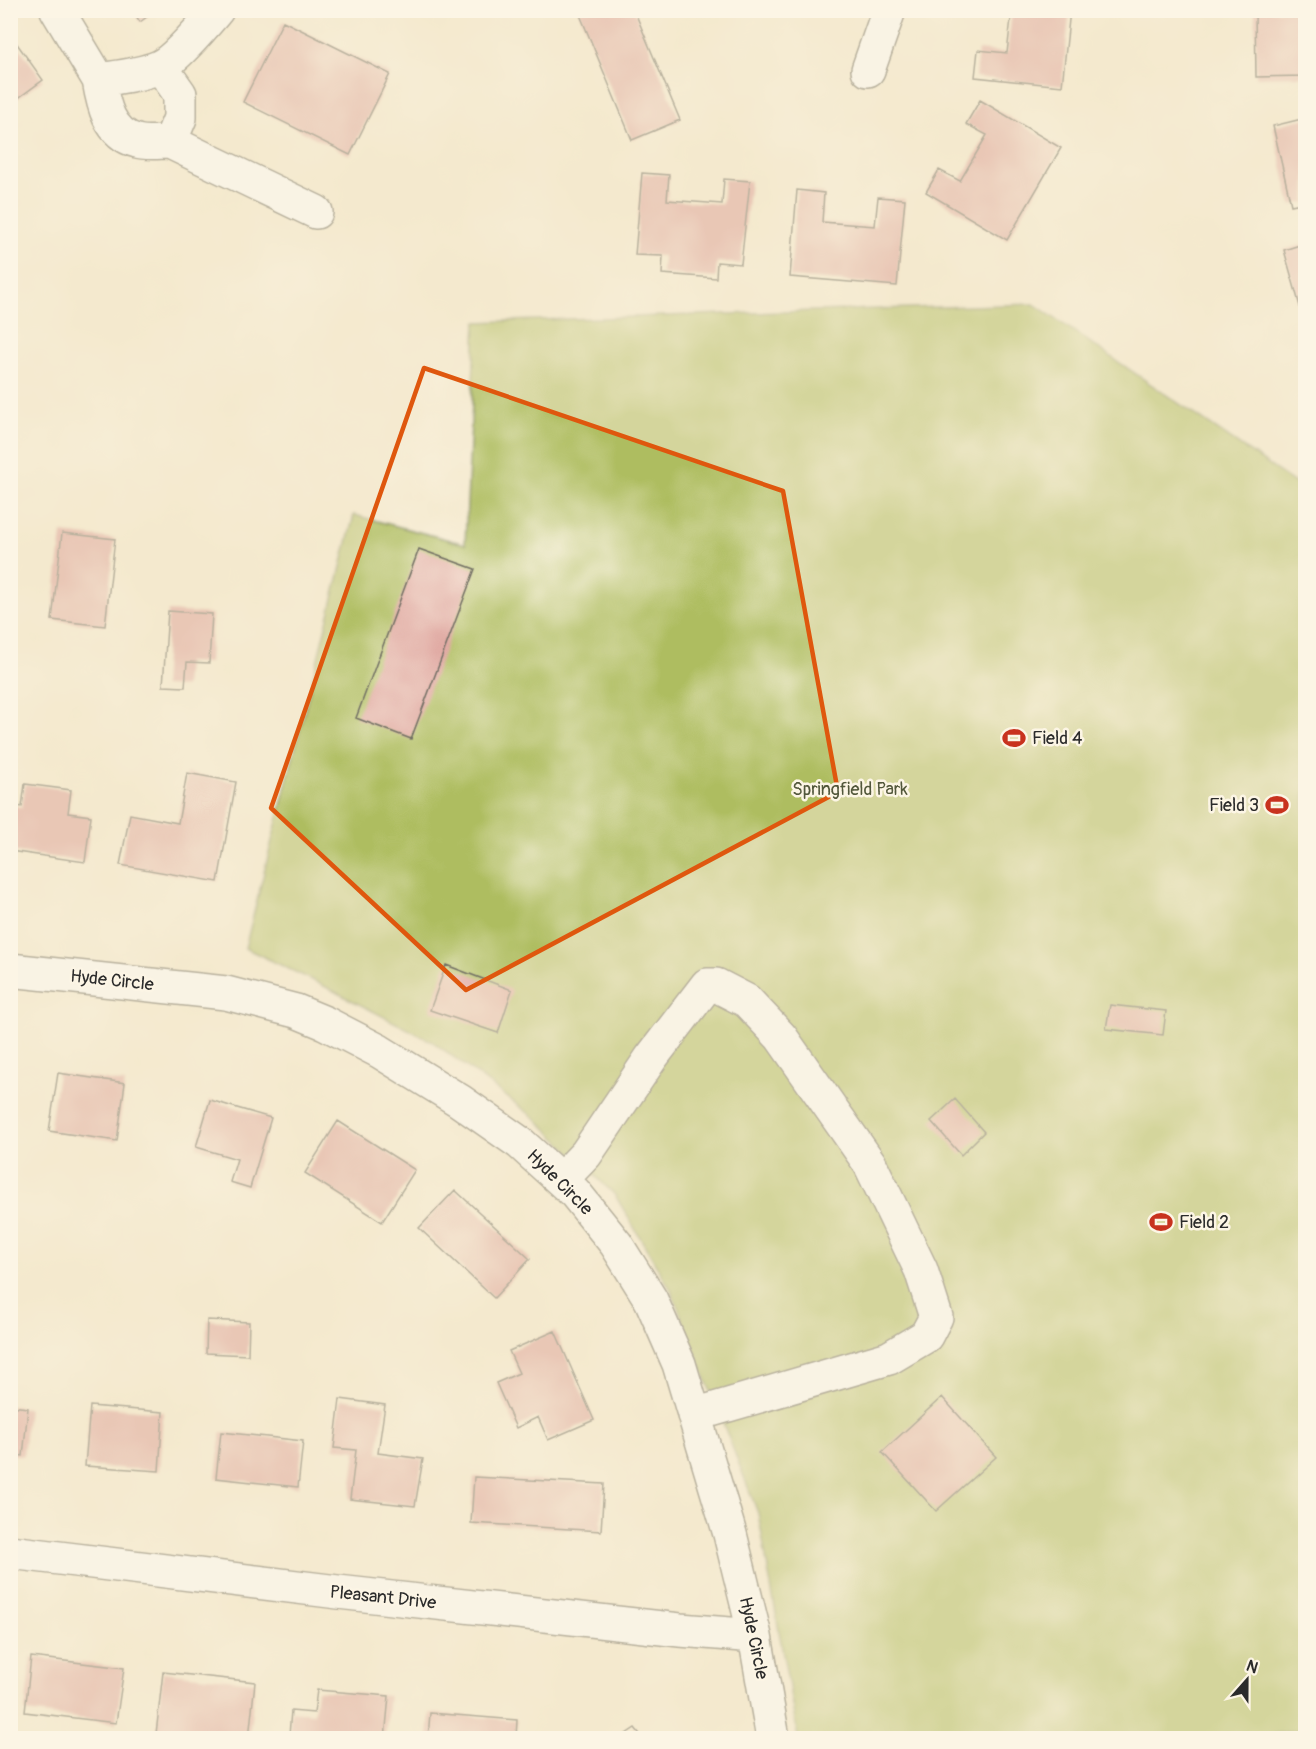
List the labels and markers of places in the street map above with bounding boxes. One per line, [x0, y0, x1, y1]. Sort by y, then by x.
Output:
sports icon: Field 4 [1001, 725, 1027, 751]
place label: Field 4 [1032, 727, 1083, 750]
sports icon: Field 3 [1264, 792, 1290, 818]
place label: Field 3 [1209, 794, 1259, 817]
sports icon: Field 2 [1148, 1209, 1174, 1235]
place label: Field 2 [1179, 1211, 1229, 1234]

